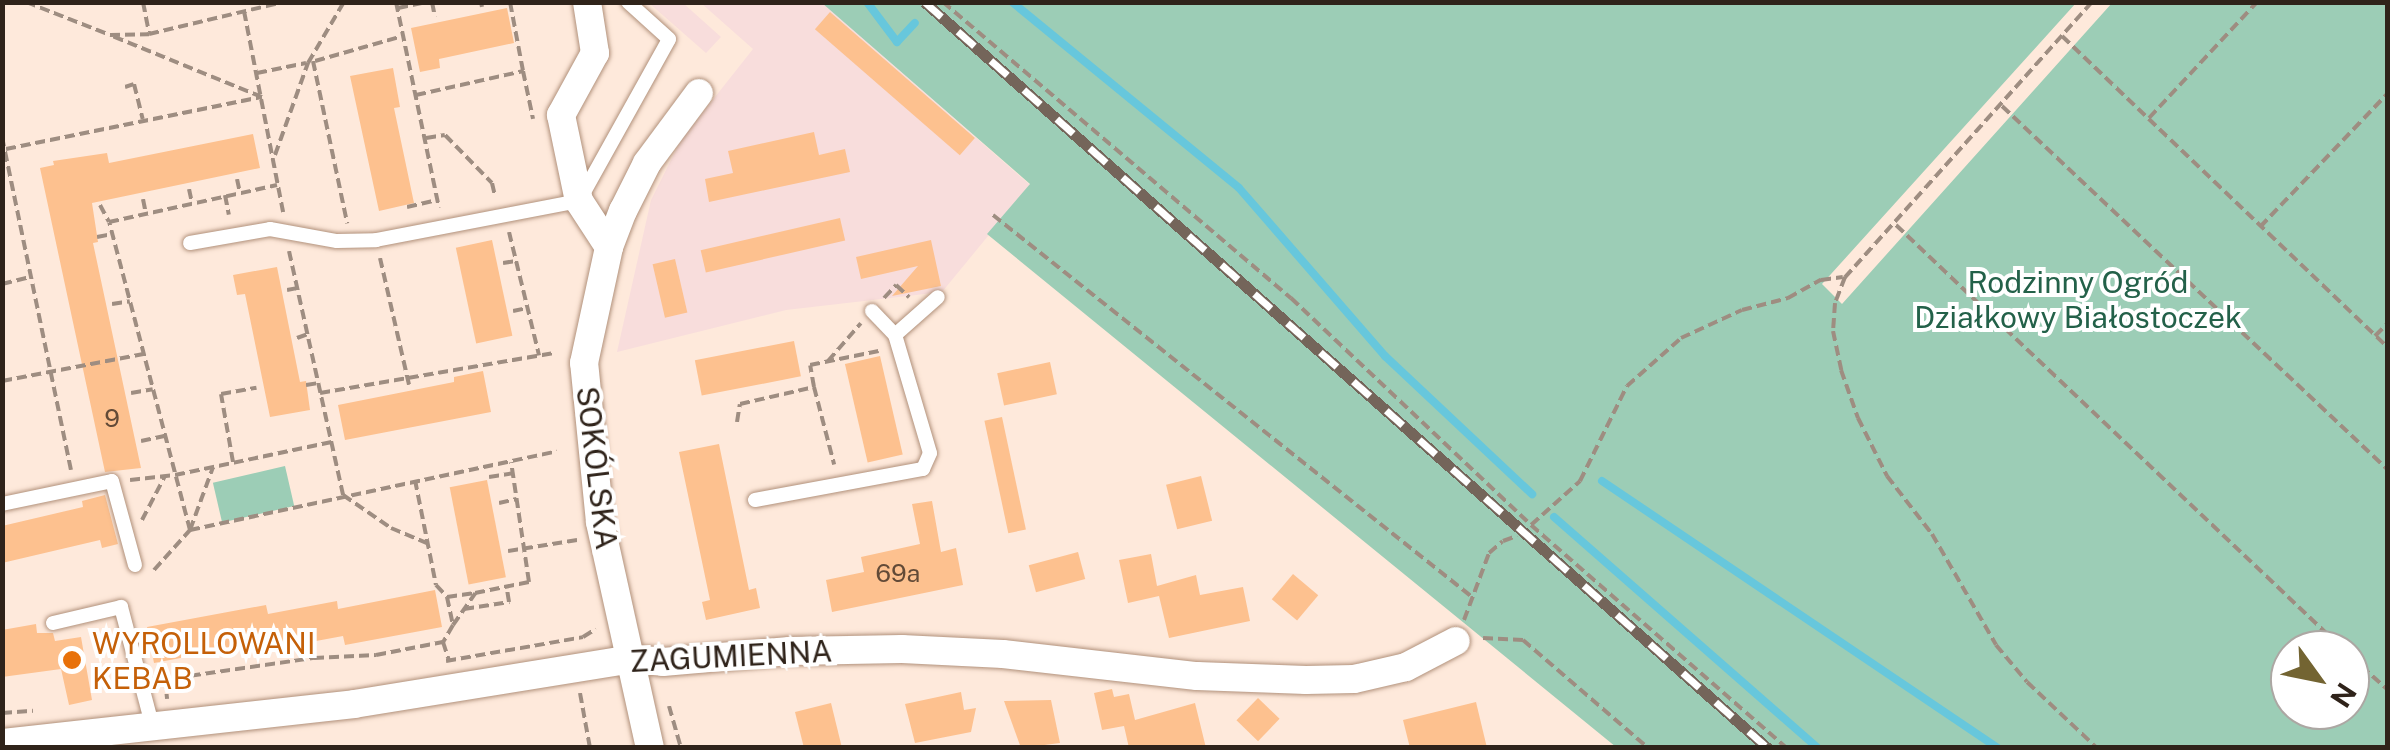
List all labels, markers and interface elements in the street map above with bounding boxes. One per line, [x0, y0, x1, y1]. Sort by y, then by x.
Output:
park label: Rodzinny Ogród Działkowy Białostoczek [1914, 264, 2242, 334]
street label: SOKÓLSKA [569, 384, 625, 552]
house number: 9 [104, 403, 120, 433]
house number: 69a [876, 558, 920, 588]
place label: WYROLLOWANI KEBAB [92, 625, 315, 696]
north arrow [2270, 630, 2370, 730]
street label: ZAGUMIENNA [629, 633, 833, 679]
marker: WYROLLOWANI KEBAB [61, 649, 83, 671]
text: N [2324, 677, 2364, 714]

